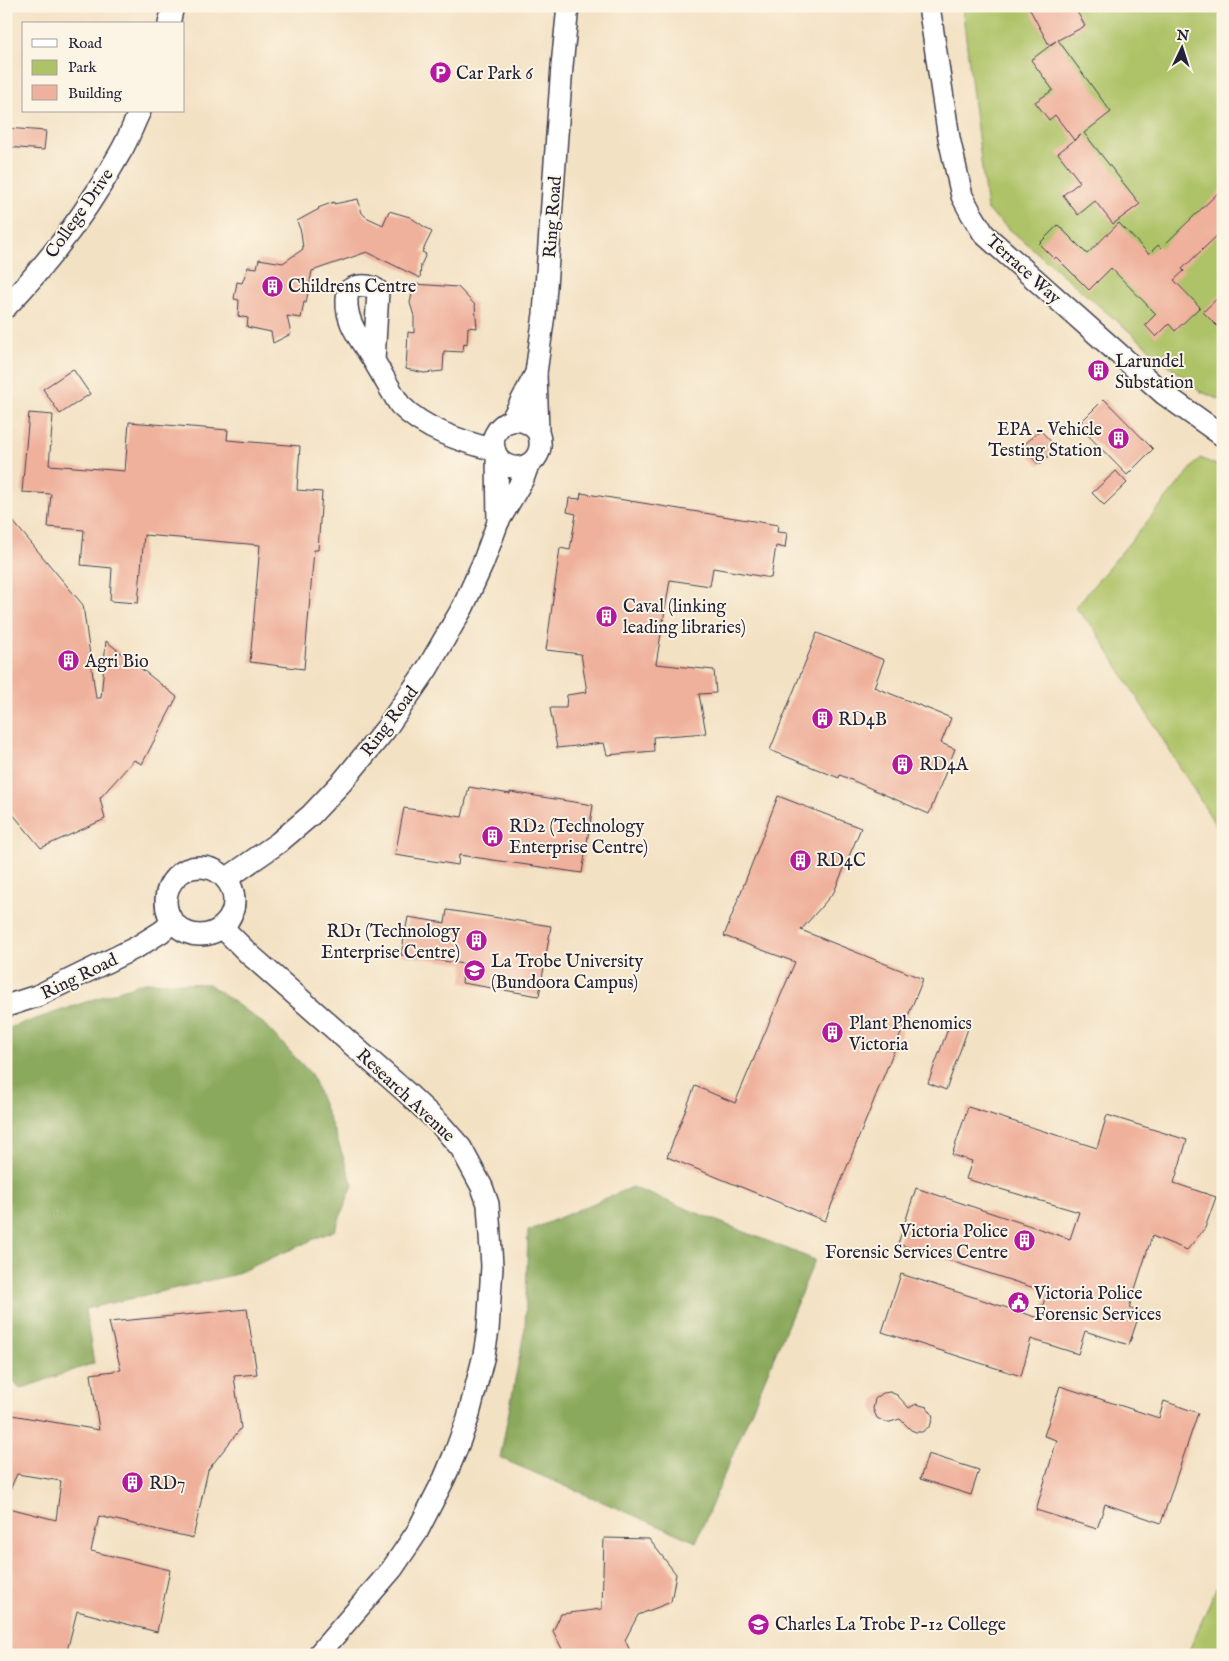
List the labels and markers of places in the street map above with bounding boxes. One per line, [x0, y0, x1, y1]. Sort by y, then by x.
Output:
parking icon: Car Park 6 [428, 61, 452, 85]
place label: Car Park 6 [456, 63, 533, 86]
building icon: Childrens Centre [260, 274, 284, 298]
place label: Childrens Centre [288, 276, 416, 299]
place label: Larundel Substation [1115, 351, 1194, 395]
building icon: Larundel Substation [1087, 359, 1111, 383]
place label: EPA - Vehicle Testing Station [988, 419, 1102, 463]
building icon: EPA - Vehicle Testing Station [1106, 427, 1130, 451]
place label: Caval (linking leading libraries) [623, 596, 746, 640]
building icon: Caval (linking leading libraries) [595, 604, 619, 628]
building icon: Agri Bio [57, 649, 81, 673]
place label: Agri Bio [84, 651, 149, 674]
building icon: RD4B [810, 707, 834, 731]
place label: RD4B [838, 709, 887, 732]
building icon: RD4A [891, 752, 915, 776]
place label: RD4A [919, 754, 969, 777]
place label: RD2 (Technology Enterprise Centre) [509, 816, 648, 860]
building icon: RD2 (Technology Enterprise Centre) [481, 824, 505, 848]
building icon: RD4C [788, 848, 812, 872]
place label: RD4C [816, 850, 866, 873]
place label: RD1 (Technology Enterprise Centre) [321, 921, 460, 965]
building icon: RD1 (Technology Enterprise Centre) [464, 929, 488, 953]
place label: La Trobe University (Bundoora Campus) [491, 951, 643, 995]
school or university icon: La Trobe University (Bundoora Campus) [463, 959, 487, 983]
place label: Plant Phenomics Victoria [848, 1013, 972, 1057]
building icon: Plant Phenomics Victoria [821, 1021, 845, 1045]
place label: Victoria Police Forensic Services Centre [825, 1221, 1008, 1265]
building icon: Victoria Police Forensic Services Centre [1012, 1229, 1036, 1253]
place label: Victoria Police Forensic Services [1033, 1283, 1161, 1327]
public building icon: Victoria Police Forensic Services [1006, 1291, 1030, 1315]
building icon: RD7 [121, 1471, 145, 1495]
place label: RD7 [149, 1473, 185, 1496]
school or university icon: Charles La Trobe P-12 College [747, 1612, 771, 1636]
place label: Charles La Trobe P-12 College [775, 1614, 1006, 1637]

